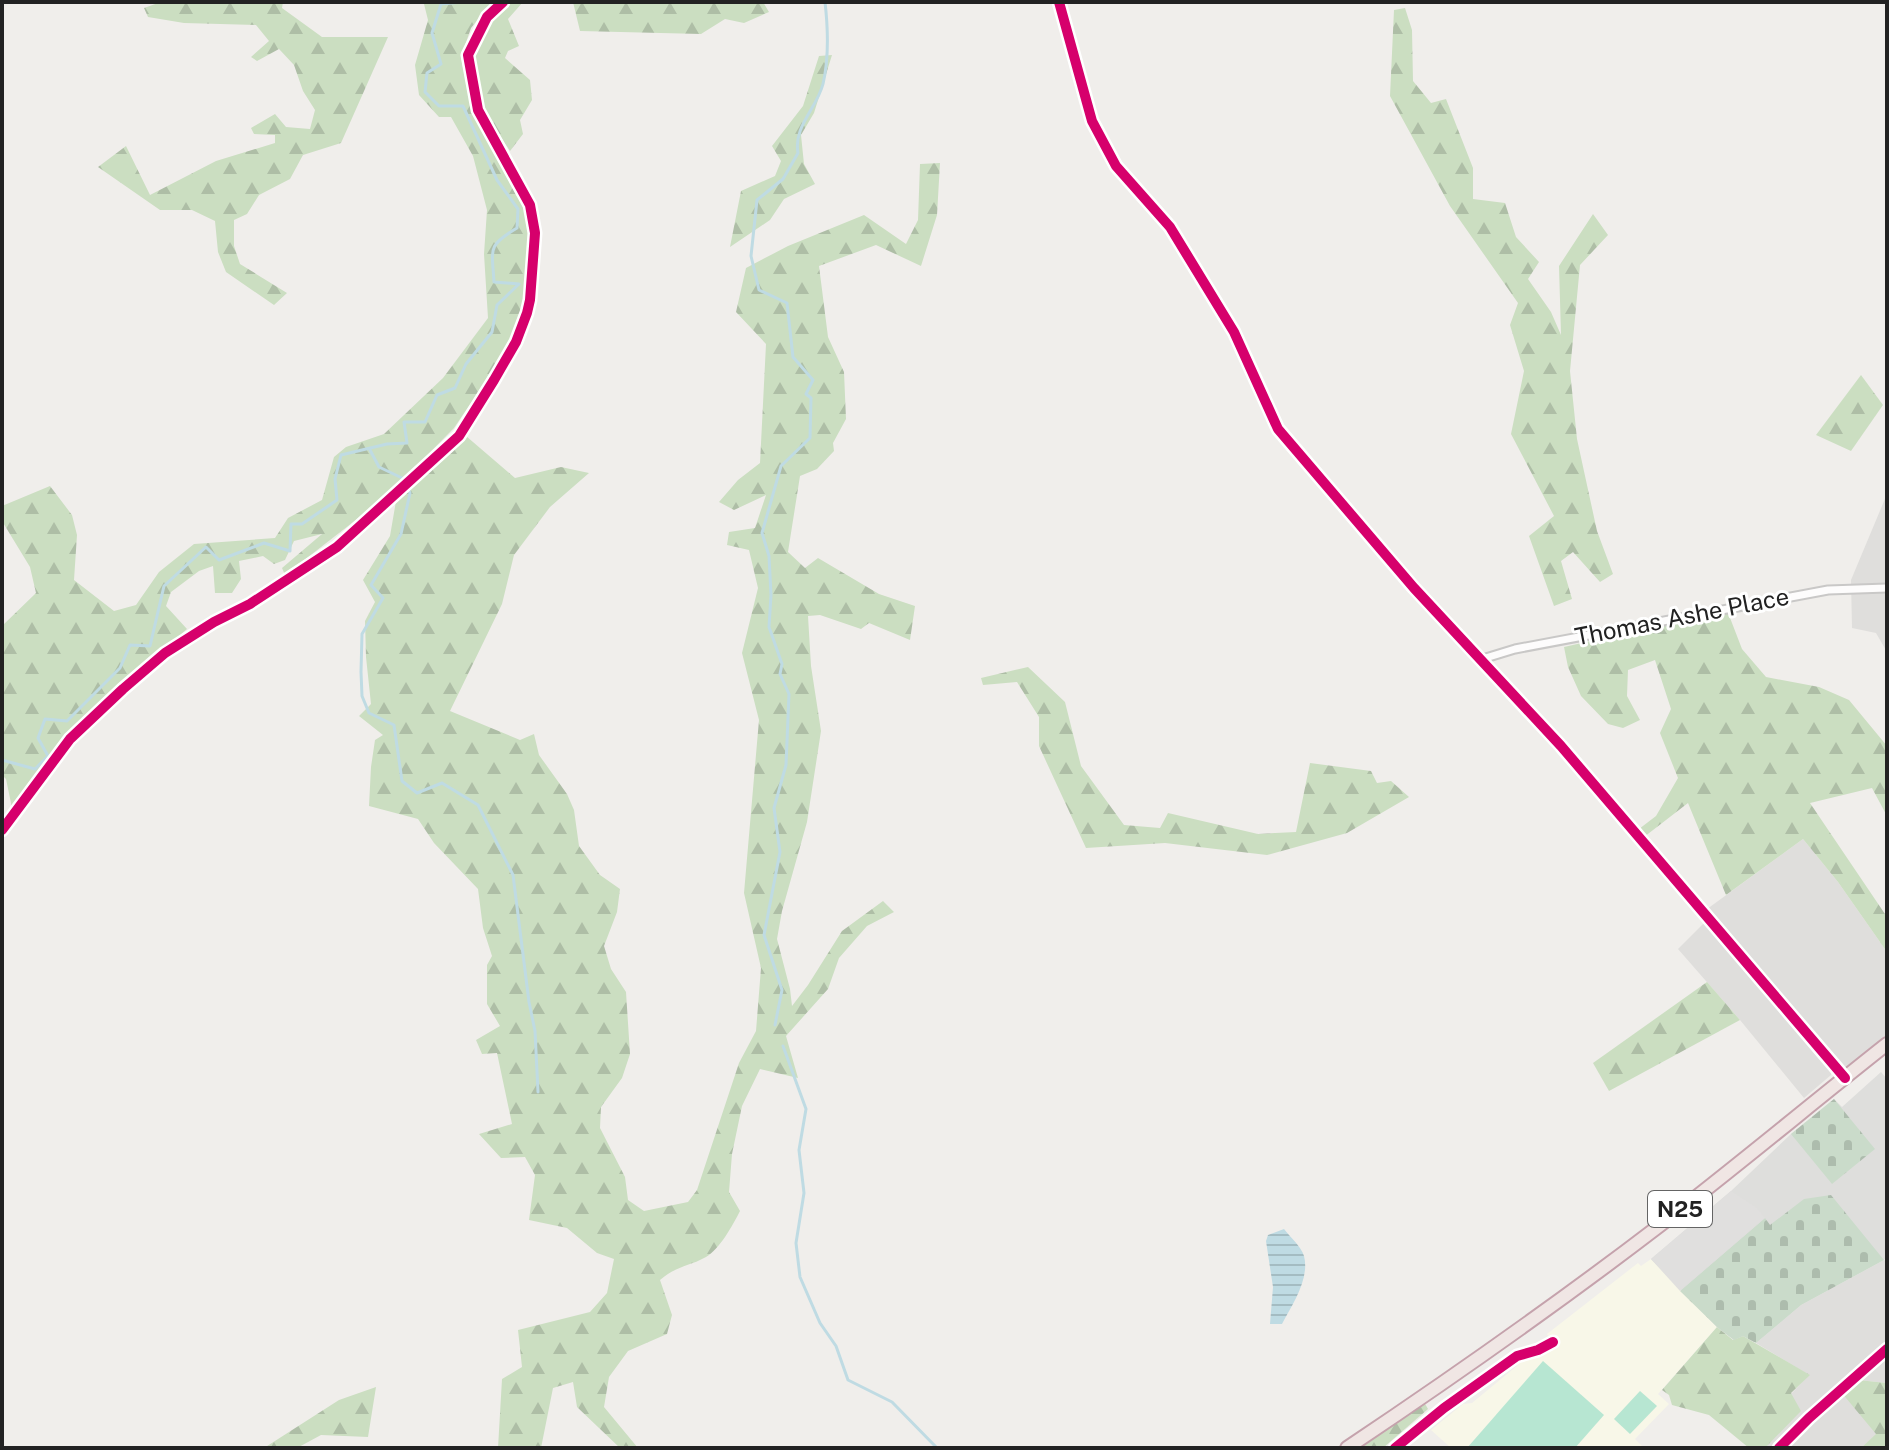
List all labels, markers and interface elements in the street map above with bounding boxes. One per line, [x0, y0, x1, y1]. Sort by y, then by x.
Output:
street label: Thomas Ashe Place [1572, 582, 1791, 651]
road number: N25 [1648, 1191, 1712, 1227]

